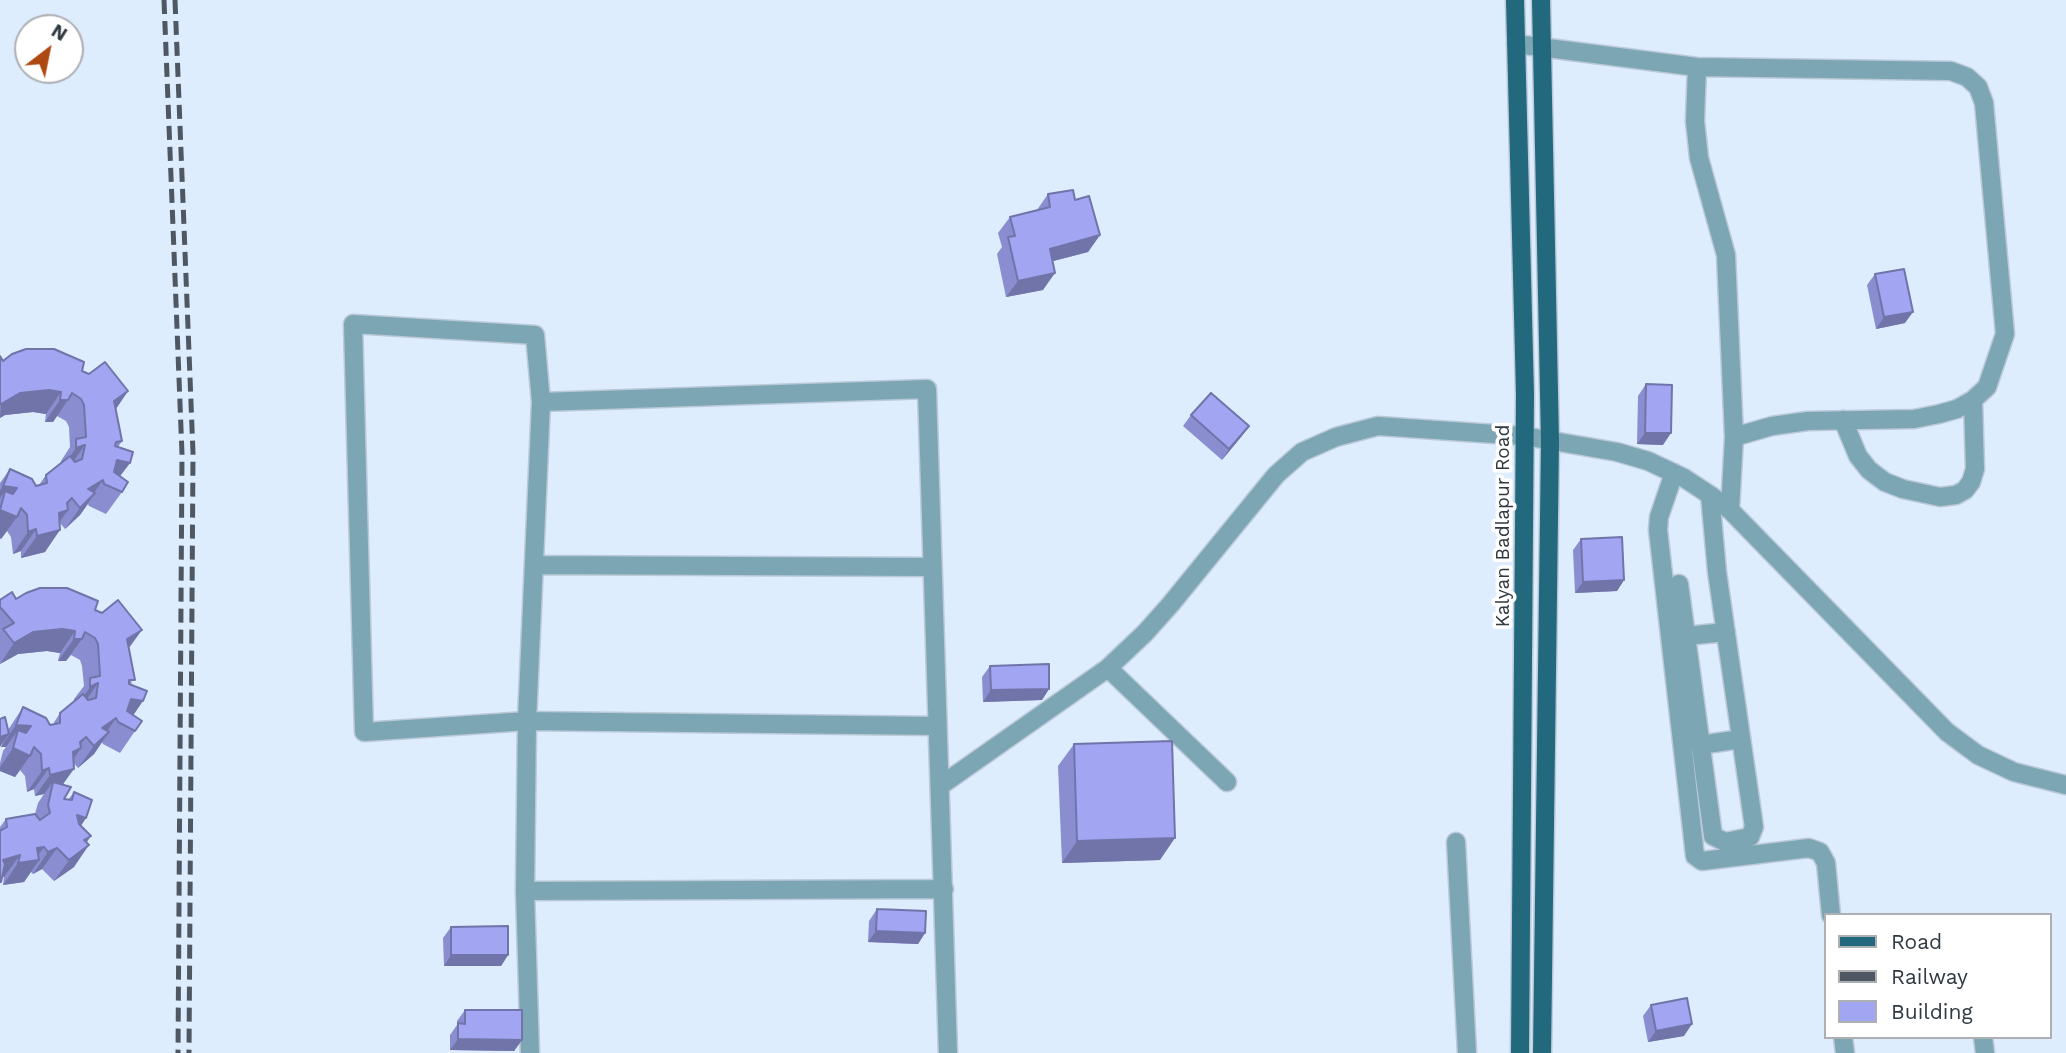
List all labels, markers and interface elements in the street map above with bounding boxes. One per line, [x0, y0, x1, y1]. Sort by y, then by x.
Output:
north arrow [14, 14, 84, 84]
text: N [47, 19, 71, 46]
street label: Kalyan Badlapur Road [1492, 425, 1514, 627]
legend [1825, 913, 2052, 1039]
text: Road [1891, 929, 1942, 954]
text: Railway [1891, 964, 1968, 989]
text: Building [1891, 999, 1973, 1024]

